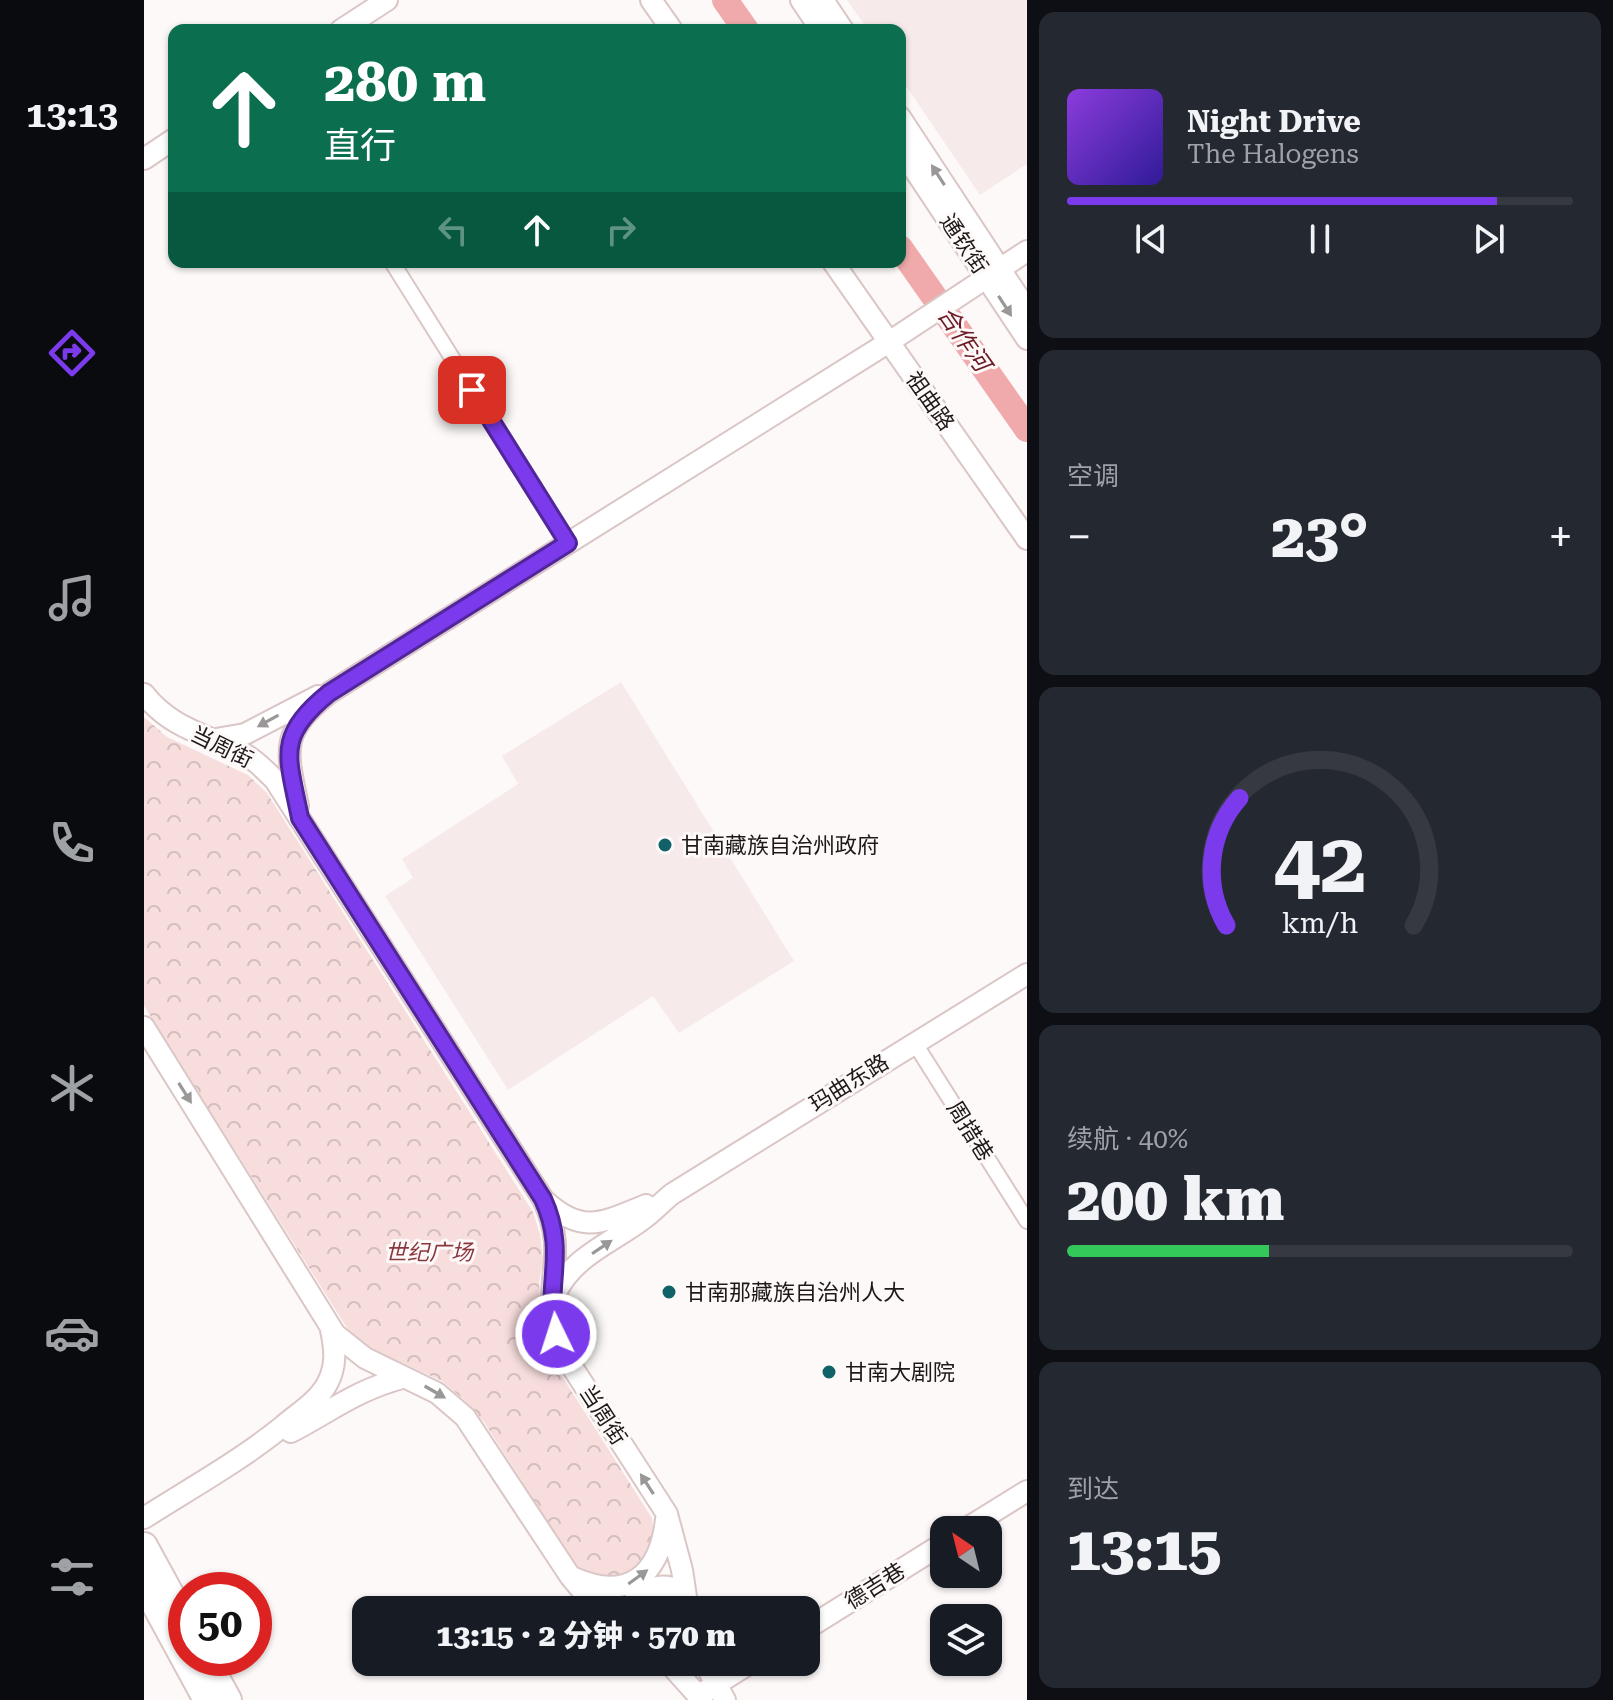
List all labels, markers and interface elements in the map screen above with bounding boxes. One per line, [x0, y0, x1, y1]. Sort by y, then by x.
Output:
text: 280 m [324, 49, 486, 115]
icon: ahead [192, 56, 296, 160]
text: 13:13 [26, 94, 118, 136]
text: Night Drive [1187, 104, 1361, 139]
text: 直行 [324, 125, 396, 167]
text: The Halogens [1187, 139, 1359, 169]
one-way arrow [931, 164, 946, 186]
icon: left [431, 208, 475, 252]
icon: ahead [515, 208, 559, 252]
icon: right [599, 208, 643, 252]
street label: 通钦街 [935, 210, 993, 278]
icon: previous [1129, 217, 1173, 261]
icon: pause [1298, 217, 1342, 261]
icon: next [1467, 217, 1511, 261]
one-way arrow [998, 296, 1013, 317]
water label: 合作河 [932, 301, 998, 380]
icon: directions [44, 325, 100, 381]
pin [438, 356, 506, 424]
street label: 祖曲路 [901, 367, 959, 435]
icon: arrive [450, 368, 494, 412]
text: 空调 [1067, 461, 1119, 491]
text: 23° [1271, 501, 1369, 572]
text: − [1067, 511, 1092, 563]
text: + [1548, 511, 1573, 563]
icon: music [44, 570, 100, 626]
one-way arrow [256, 714, 279, 728]
street label: 当周街 [187, 721, 257, 773]
icon: phone [44, 815, 100, 871]
text: 42 [1273, 815, 1367, 912]
place label: 甘南藏族自治州政府 [681, 833, 879, 858]
marker: 甘南藏族自治州政府 [656, 836, 674, 854]
text: km/h [1282, 906, 1358, 940]
street label: 玛曲东路 [805, 1049, 893, 1117]
icon: climate [44, 1060, 100, 1116]
one-way arrow [178, 1083, 193, 1104]
street label: 周措巷 [942, 1096, 998, 1166]
text: 续航 · 40% [1067, 1124, 1188, 1154]
text: 200 km [1067, 1164, 1284, 1235]
one-way arrow [592, 1239, 613, 1254]
park label: 世纪广场 [385, 1240, 475, 1265]
place label: 甘南那藏族自治州人大 [685, 1280, 905, 1305]
marker: 甘南那藏族自治州人大 [660, 1283, 678, 1301]
position arrow [514, 1292, 598, 1376]
icon: car [44, 1305, 100, 1361]
place label: 甘南大剧院 [845, 1360, 955, 1385]
marker: 甘南大剧院 [820, 1363, 838, 1381]
street label: 当周街 [575, 1381, 631, 1449]
one-way arrow [424, 1385, 446, 1399]
one-way arrow [640, 1474, 655, 1495]
text: 到达 [1067, 1474, 1119, 1504]
text: 13:15 [1067, 1514, 1221, 1585]
north arrow [930, 1516, 1002, 1588]
map controls [930, 1516, 1002, 1676]
icon: filters [44, 1549, 100, 1605]
street label: 德吉巷 [840, 1558, 910, 1614]
one-way arrow [627, 1569, 649, 1585]
speed limit sign: 50 [168, 1572, 272, 1676]
button: layers [930, 1604, 1002, 1676]
text: 13:15 · 2 分钟 · 570 m [436, 1618, 736, 1653]

